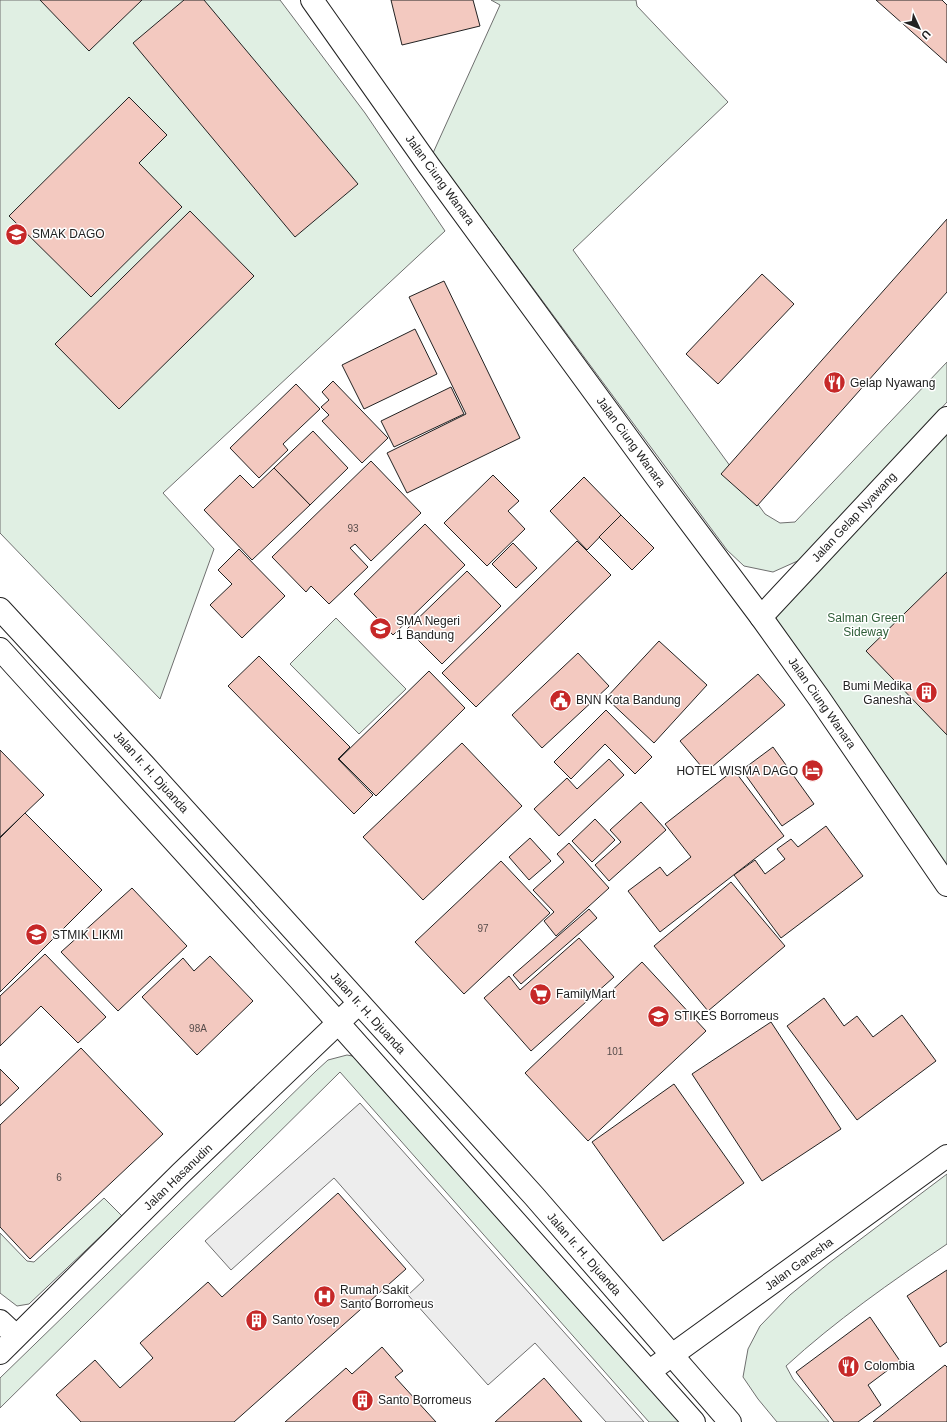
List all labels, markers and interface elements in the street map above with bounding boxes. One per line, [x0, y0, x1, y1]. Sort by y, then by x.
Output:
north arrow [899, 8, 939, 48]
text: U [919, 28, 933, 42]
street label: Jalan Ciung Wanara [403, 132, 478, 228]
school or university icon: SMAK DAGO [4, 221, 30, 247]
place label: SMAK DAGO [32, 227, 105, 241]
restaurant icon: Gelap Nyawang [821, 370, 847, 396]
place label: Gelap Nyawang [850, 376, 935, 390]
street label: Jalan Ciung Wanara [594, 394, 669, 490]
street label: Jalan Gelap Nyawang [809, 469, 899, 565]
house number: 93 [347, 523, 359, 534]
park label: Salman Green Sideway [827, 611, 905, 639]
place label: SMA Negeri 1 Bandung [396, 614, 460, 642]
school or university icon: SMA Negeri 1 Bandung [367, 615, 393, 641]
street label: Jalan Ciung Wanara [785, 655, 859, 752]
place label: Bumi Medika Ganesha [843, 679, 912, 707]
building icon: Bumi Medika Ganesha [914, 680, 940, 706]
public building icon: BNN Kota Bandung [547, 687, 573, 713]
place label: BNN Kota Bandung [576, 693, 681, 707]
street label: Jalan Ir. H. Djuanda [111, 728, 192, 816]
hotel icon: HOTEL WISMA DAGO [800, 758, 826, 784]
place label: HOTEL WISMA DAGO [676, 764, 798, 778]
school or university icon: STMIK LIKMI [24, 922, 50, 948]
house number: 97 [477, 923, 489, 934]
place label: STMIK LIKMI [52, 928, 123, 942]
street label: Jalan Ir. H. Djuanda [328, 969, 409, 1057]
supermarket icon: FamilyMart [528, 981, 554, 1007]
place label: FamilyMart [556, 987, 616, 1001]
school or university icon: STIKES Borromeus [645, 1003, 671, 1029]
place label: STIKES Borromeus [674, 1009, 779, 1023]
house number: 98A [189, 1023, 207, 1034]
house number: 101 [607, 1046, 624, 1057]
street label: Jalan Hasanudin [141, 1141, 215, 1213]
house number: 6 [56, 1172, 62, 1183]
street label: Jalan Ir. H. Djuanda [544, 1210, 624, 1299]
street label: Jalan Ganesha [762, 1234, 836, 1293]
place label: Rumah Sakit Santo Borromeus [340, 1283, 433, 1311]
hospital icon: Rumah Sakit Santo Borromeus [312, 1284, 338, 1310]
building icon: Santo Yosep [244, 1307, 270, 1333]
place label: Santo Yosep [272, 1313, 340, 1327]
restaurant icon: Colombia [835, 1353, 861, 1379]
place label: Colombia [864, 1359, 915, 1373]
building icon: Santo Borromeus [350, 1387, 376, 1413]
place label: Santo Borromeus [378, 1393, 471, 1407]

